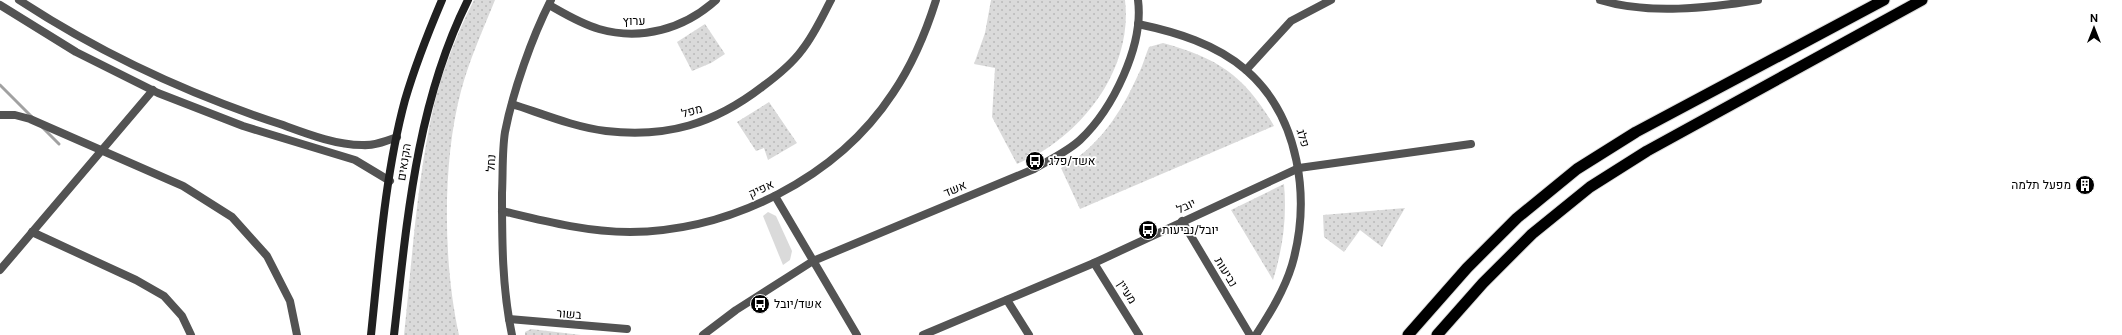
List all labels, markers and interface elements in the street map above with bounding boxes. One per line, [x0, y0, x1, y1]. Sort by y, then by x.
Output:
north arrow [2074, 8, 2114, 48]
text: N [2090, 11, 2098, 25]
street label: ערוץ [623, 13, 645, 29]
street label: מפל [680, 100, 704, 122]
street label: פלג [1293, 127, 1313, 149]
street label: הקנאים [393, 142, 415, 182]
bus stop icon: אשד/פלג [1024, 150, 1046, 172]
place label: אשד/פלג [1049, 153, 1096, 169]
street label: נחל [483, 154, 499, 172]
building icon: מפעל תלמה [2074, 174, 2096, 196]
street label: אפיק [746, 176, 777, 202]
street label: אשד [941, 177, 969, 201]
place label: מפעל תלמה [2011, 177, 2071, 193]
street label: יובל [1174, 195, 1198, 217]
bus stop icon: יובל/נביעות [1137, 219, 1159, 241]
place label: יובל/נביעות [1162, 222, 1219, 238]
street label: נביעות [1211, 254, 1241, 290]
street label: מעיין [1114, 277, 1140, 307]
bus stop icon: אשד/יובל [749, 293, 771, 315]
place label: אשד/יובל [774, 296, 822, 312]
street label: בשור [556, 305, 583, 323]

